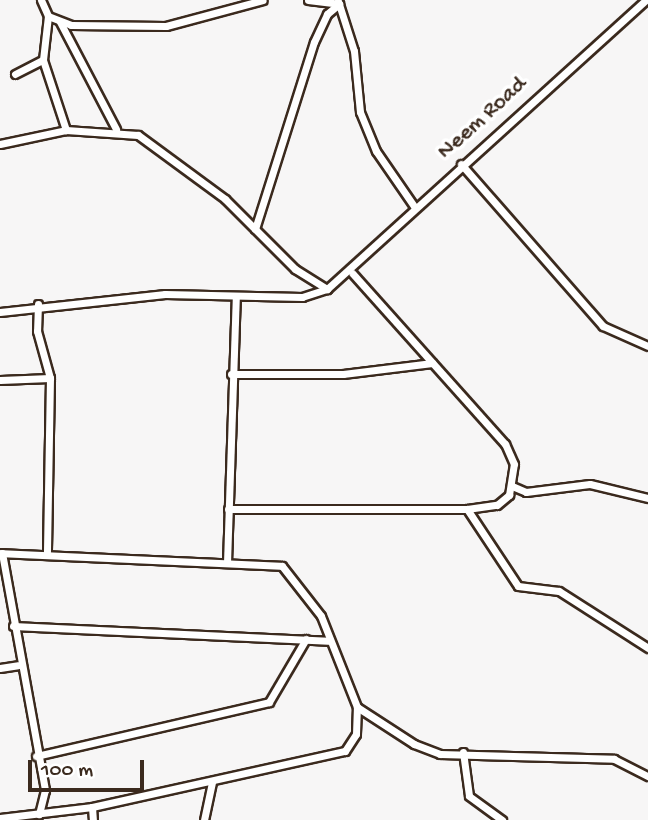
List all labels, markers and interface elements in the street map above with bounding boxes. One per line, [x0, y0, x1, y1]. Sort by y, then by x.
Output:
street label: Neem Road [433, 72, 533, 166]
scale bar [32, 746, 147, 790]
text: 100 m [41, 759, 93, 784]

